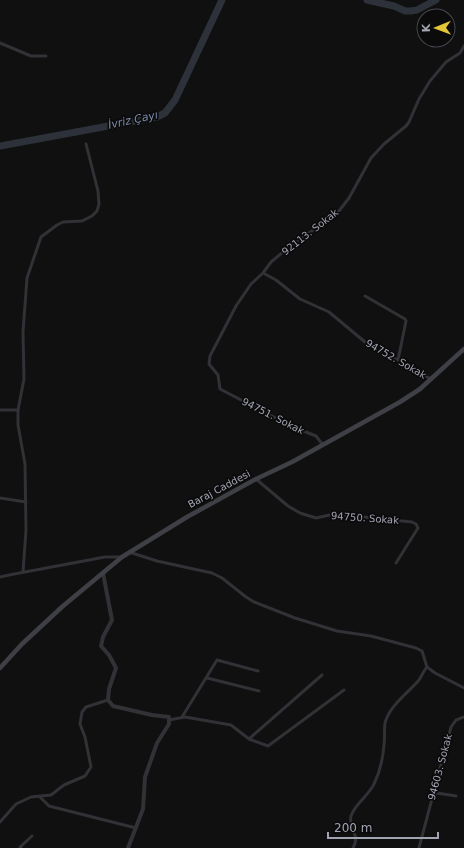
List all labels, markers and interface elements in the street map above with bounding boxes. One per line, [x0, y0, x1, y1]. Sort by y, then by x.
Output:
north arrow [416, 8, 456, 48]
text: K [420, 23, 433, 33]
water label: İvriz Çayı [107, 108, 159, 132]
street label: 92113. Sokak [280, 207, 340, 257]
street label: 94752. Sokak [364, 337, 428, 381]
street label: 94751. Sokak [240, 396, 306, 436]
street label: Baraj Caddesi [186, 468, 252, 510]
street label: 94750. Sokak [331, 510, 400, 526]
street label: 94603. Sokak [426, 732, 454, 801]
scale bar [328, 814, 438, 840]
text: 200 m [334, 821, 372, 835]

